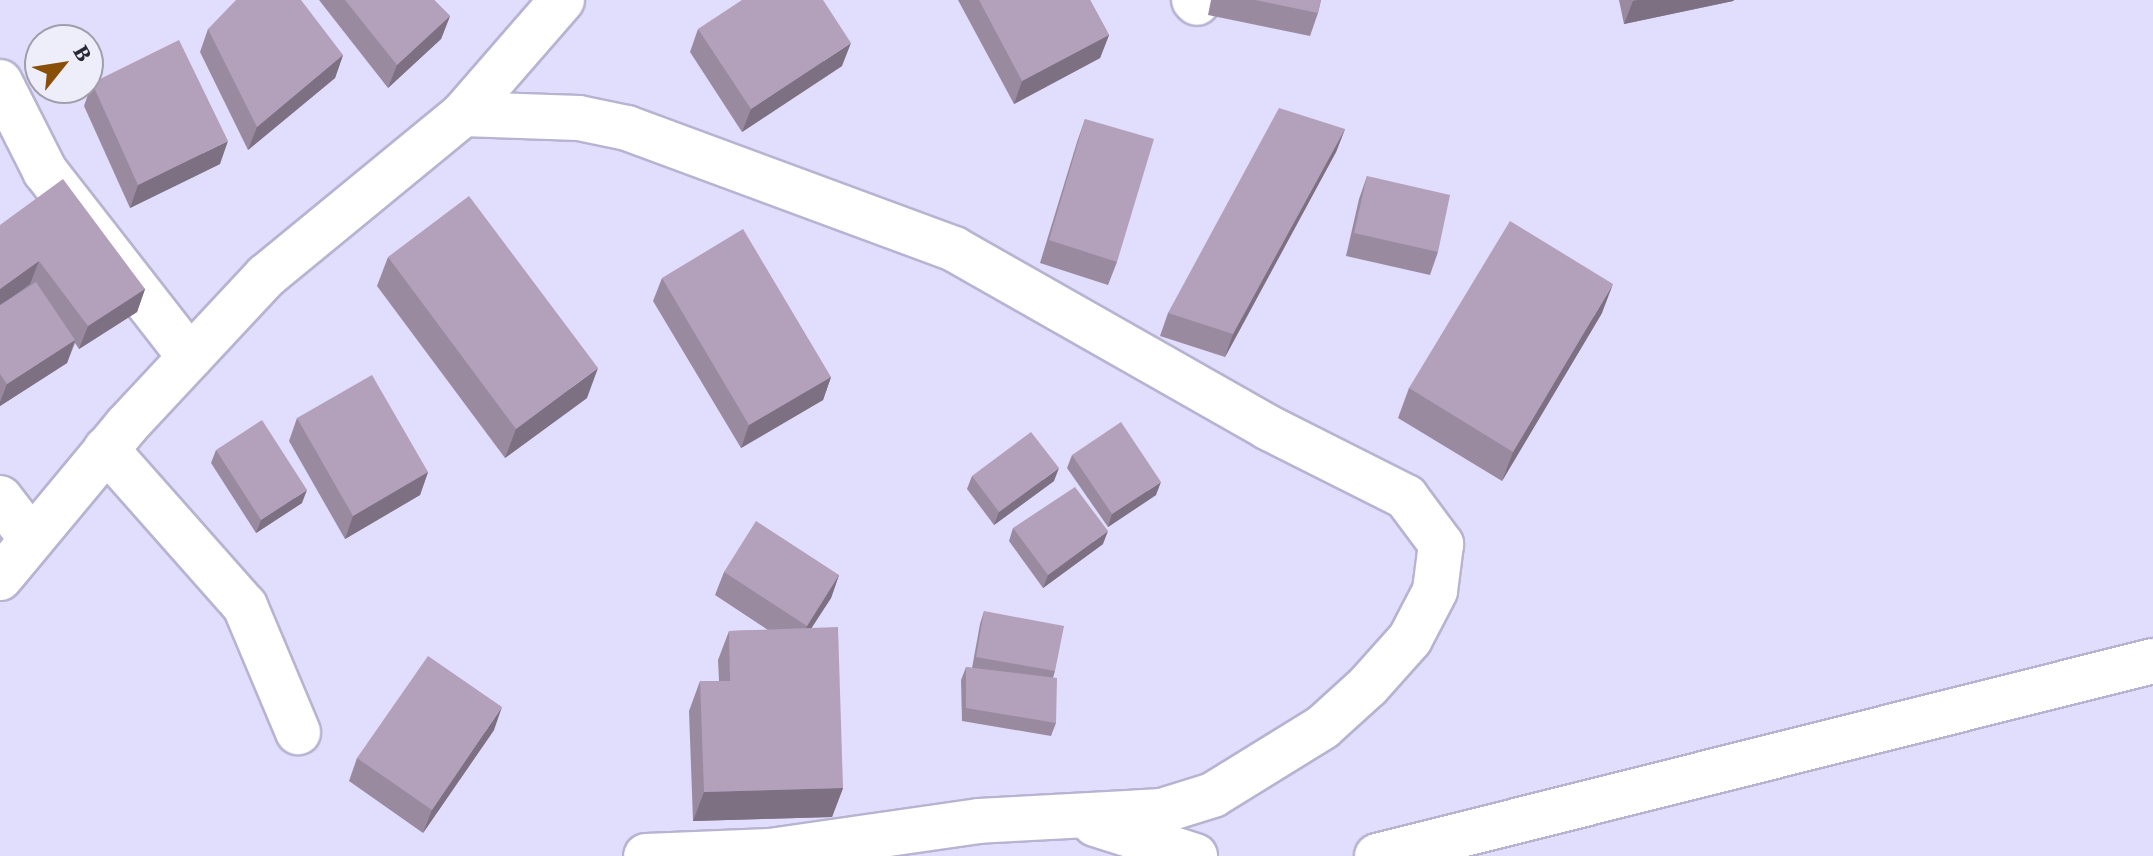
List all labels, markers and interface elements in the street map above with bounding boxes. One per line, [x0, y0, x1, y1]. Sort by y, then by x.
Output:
north arrow [24, 24, 104, 104]
text: B [66, 39, 100, 67]

